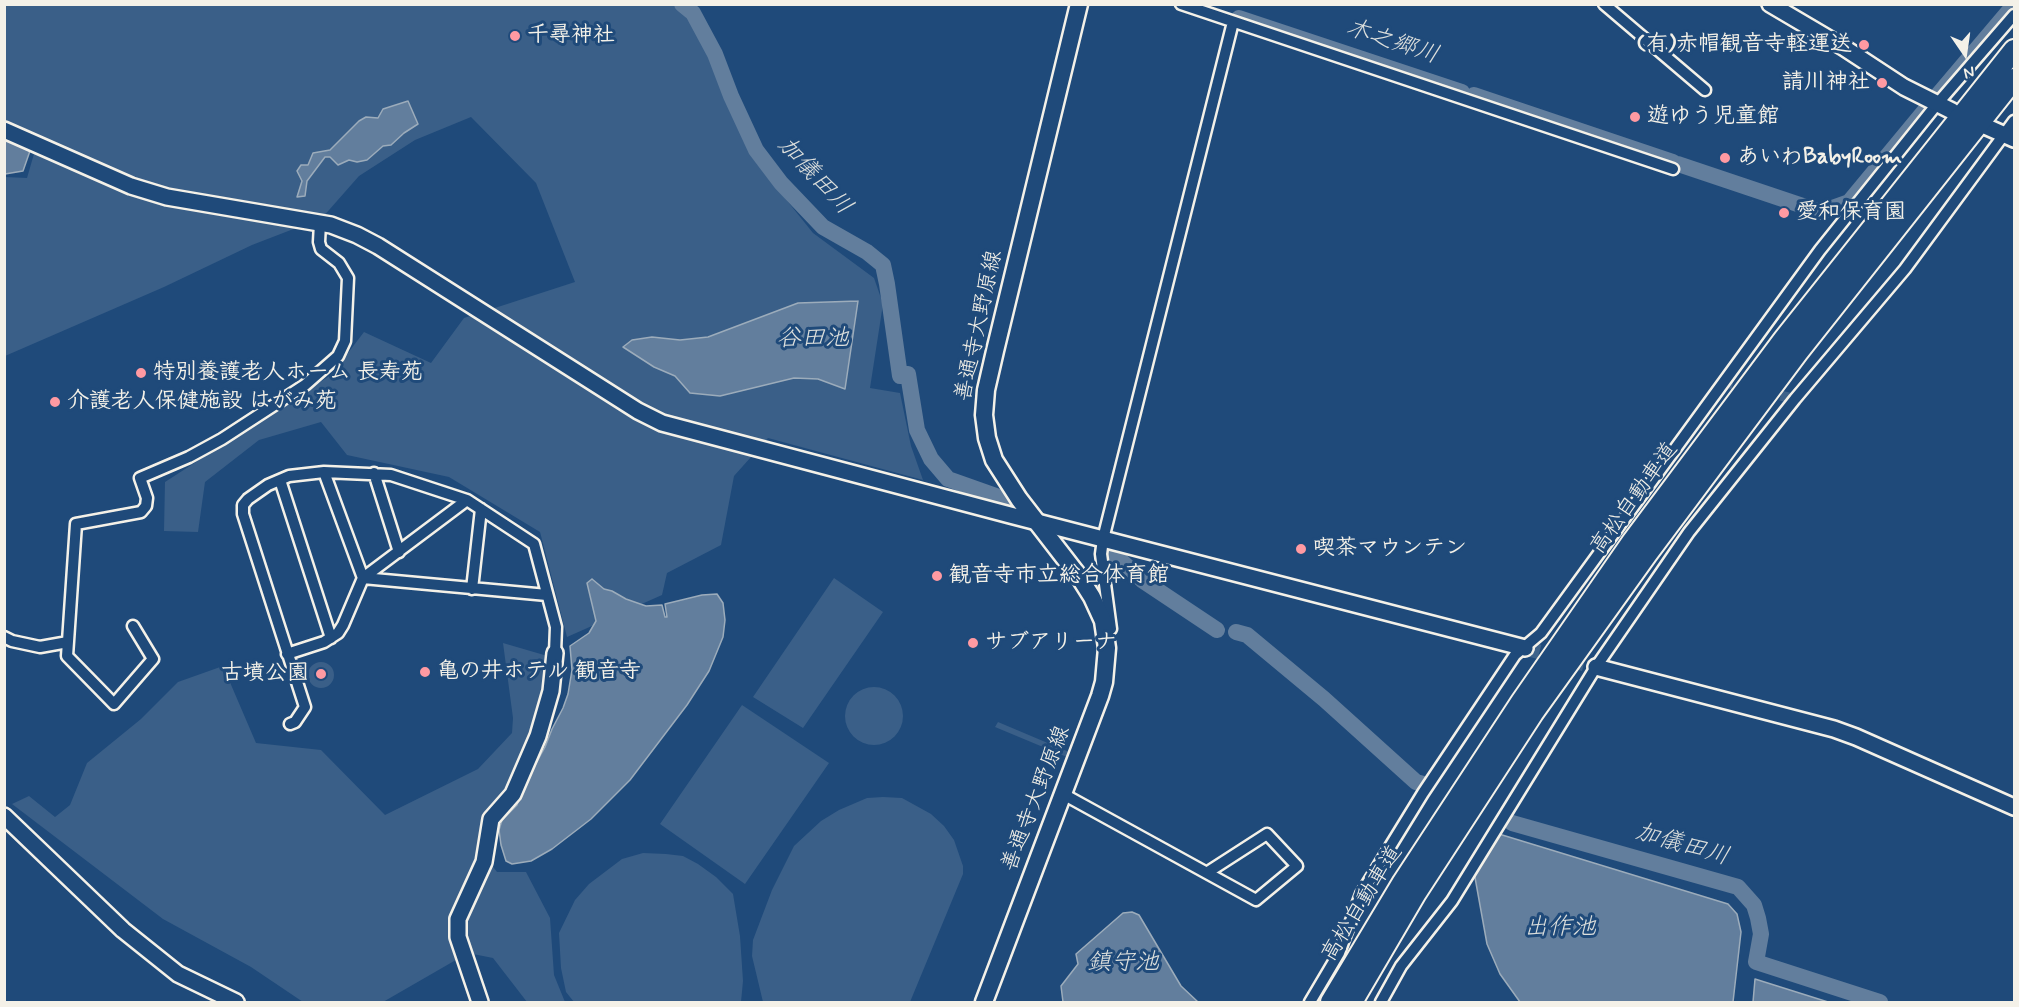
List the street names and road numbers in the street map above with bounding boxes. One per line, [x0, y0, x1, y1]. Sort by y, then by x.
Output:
street label: 善通寺大野原線 [951, 248, 1009, 404]
street label: 高松自動車道 [1586, 438, 1684, 560]
street label: 善通寺大野原線 [997, 722, 1077, 876]
street label: 高松自動車道 [1317, 841, 1409, 967]

